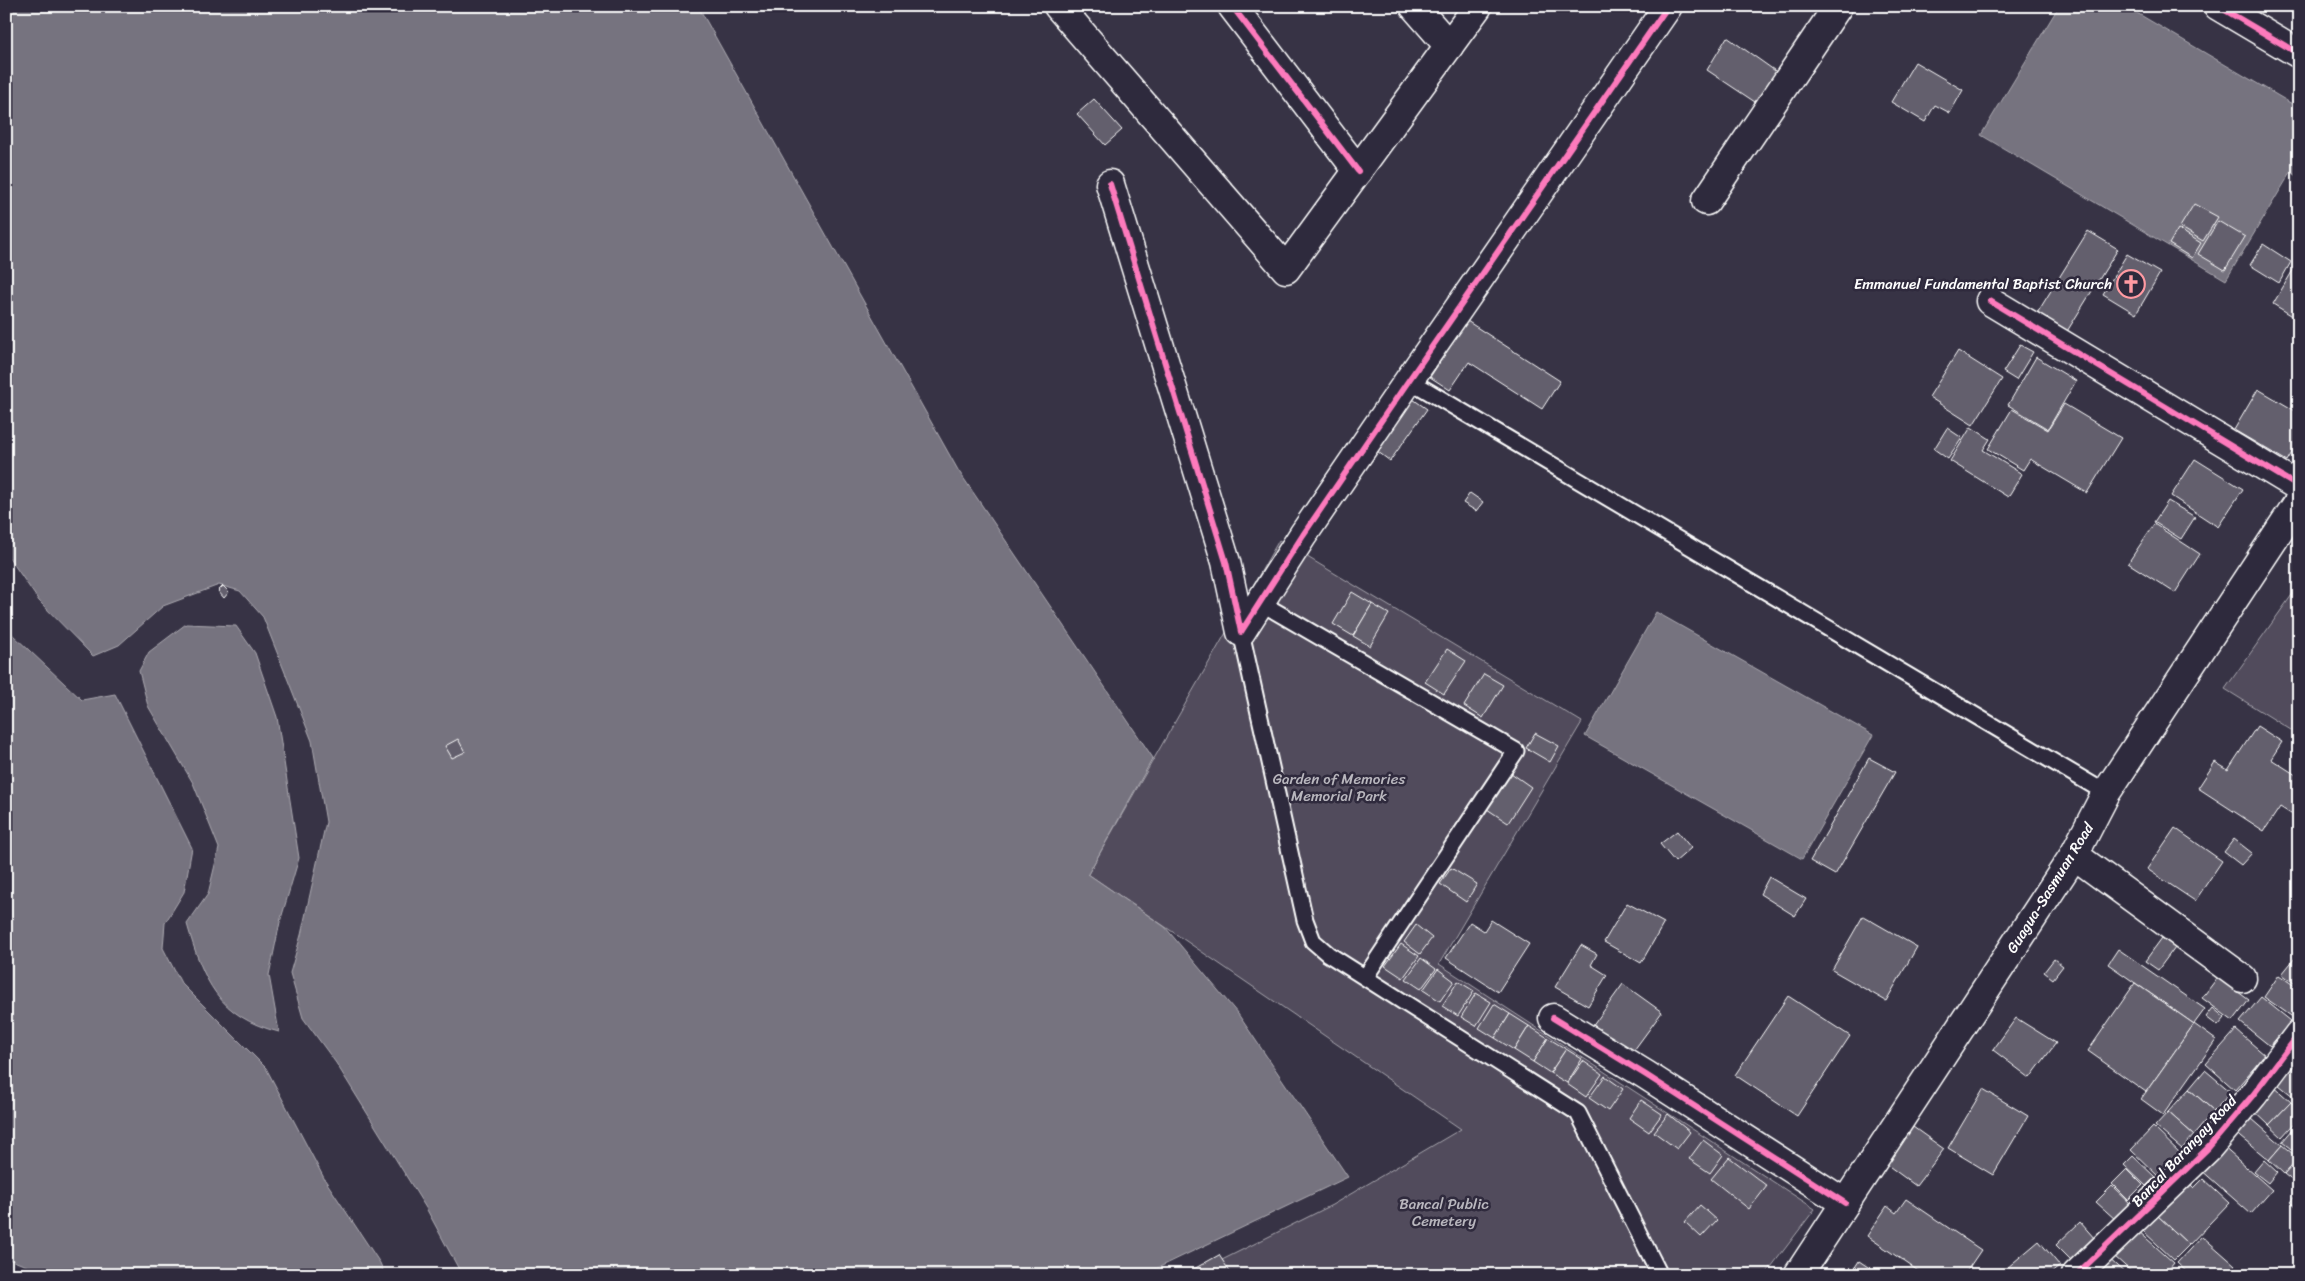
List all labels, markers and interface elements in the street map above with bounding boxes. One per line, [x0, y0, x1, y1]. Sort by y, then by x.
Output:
church icon: Emmanuel Fundamental Baptist Church [2116, 269, 2146, 299]
place label: Emmanuel Fundamental Baptist Church [1854, 271, 2112, 297]
park label: Garden of Memories Memorial Park [1273, 766, 1405, 809]
street label: Guagua-Sasmuan Road [1999, 817, 2101, 959]
street label: Bancal Barangay Road [2125, 1088, 2244, 1213]
park label: Bancal Public Cemetery [1399, 1191, 1489, 1234]

